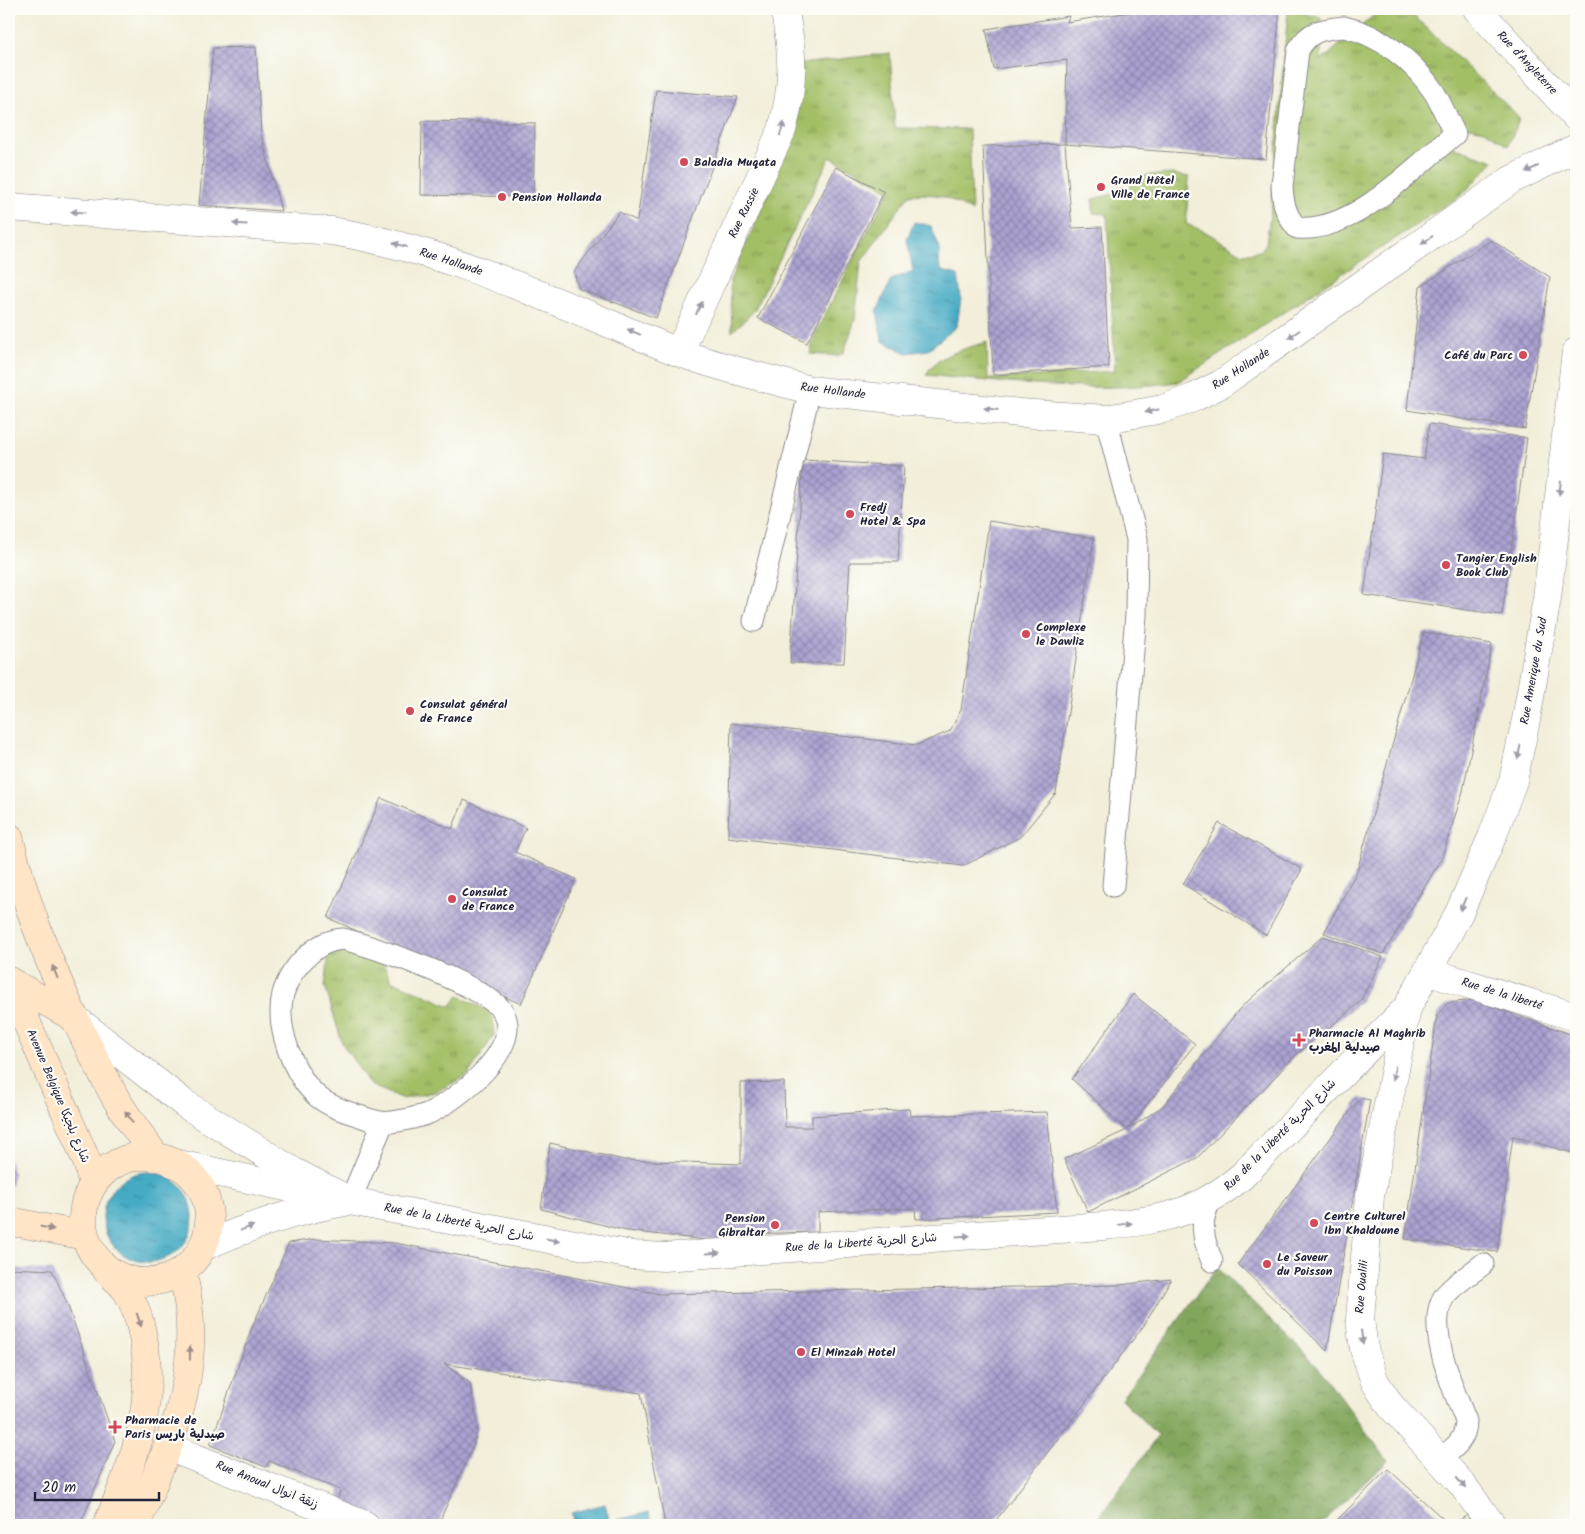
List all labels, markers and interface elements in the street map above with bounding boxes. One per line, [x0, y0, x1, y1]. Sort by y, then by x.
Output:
street label: Rue d'Angleterre [1492, 27, 1562, 100]
one-way arrow [778, 121, 786, 136]
place label: Baladia Muqata [694, 153, 776, 172]
marker: Baladia Muqata [678, 156, 690, 168]
one-way arrow [1525, 166, 1539, 174]
place label: Grand Hôtel Ville de France [1111, 171, 1190, 204]
marker: Grand Hôtel Ville de France [1095, 181, 1107, 193]
street label: Rue Russie [724, 184, 765, 242]
place label: Pension Hollanda [512, 188, 602, 207]
marker: Pension Hollanda [496, 191, 508, 203]
one-way arrow [69, 208, 85, 216]
one-way arrow [231, 220, 247, 228]
one-way arrow [1420, 235, 1434, 245]
one-way arrow [393, 241, 408, 249]
street label: Rue Hollande [417, 243, 486, 281]
one-way arrow [696, 301, 704, 315]
one-way arrow [627, 328, 642, 336]
one-way arrow [1287, 329, 1301, 339]
street label: Rue Hollande [1208, 343, 1274, 395]
place label: Café du Parc [1444, 346, 1513, 365]
marker: Café du Parc [1517, 349, 1529, 361]
street label: Rue Hollande [799, 378, 867, 405]
one-way arrow [983, 405, 999, 413]
one-way arrow [1145, 407, 1160, 415]
one-way arrow [1556, 480, 1564, 496]
place label: Fredj Hotel & Spa [860, 498, 926, 531]
marker: Fredj Hotel & Spa [844, 508, 856, 520]
place label: Tangier English Book Club [1456, 549, 1537, 582]
marker: Tangier English Book Club [1440, 559, 1452, 571]
street label: Rue Amerique du Sud [1515, 615, 1553, 726]
place label: Complexe le Dawliz [1036, 618, 1086, 651]
marker: Complexe le Dawliz [1020, 628, 1032, 640]
place label: Consulat général de France [420, 695, 508, 728]
marker: Consulat général de France [404, 705, 416, 717]
one-way arrow [1515, 744, 1523, 759]
place label: Consulat de France [462, 883, 514, 916]
marker: Consulat de France [446, 893, 458, 905]
one-way arrow [1459, 897, 1467, 911]
one-way arrow [51, 964, 59, 979]
street label: Rue de la liberté [1459, 973, 1546, 1016]
place label: Pharmacie Al Maghrib صيدلية المغرب [1309, 1024, 1426, 1057]
street label: Avenue Belgique شارع بلجيكا [21, 1026, 95, 1166]
marker: Pharmacie Al Maghrib صيدلية المغرب [1293, 1034, 1305, 1046]
one-way arrow [1390, 1065, 1398, 1080]
street label: Rue de la Liberté شارع الحرية [1219, 1074, 1341, 1196]
one-way arrow [124, 1110, 133, 1123]
street label: Rue de la Liberté شارع الحرية [382, 1198, 536, 1246]
place label: Centre Culturel Ibn Khaldoune [1324, 1207, 1406, 1240]
place label: Pension Gibraltar [718, 1209, 766, 1242]
marker: Centre Culturel Ibn Khaldoune [1308, 1217, 1320, 1229]
marker: Pension Gibraltar [769, 1219, 781, 1231]
one-way arrow [1117, 1219, 1133, 1227]
one-way arrow [240, 1224, 255, 1232]
one-way arrow [40, 1225, 56, 1233]
street label: Rue de la Liberté شارع الحرية [784, 1228, 938, 1258]
one-way arrow [955, 1232, 971, 1240]
one-way arrow [545, 1236, 561, 1244]
place label: Le Saveur du Poisson [1277, 1248, 1333, 1281]
one-way arrow [706, 1249, 722, 1257]
marker: Le Saveur du Poisson [1261, 1258, 1273, 1270]
street label: Rue Oualili [1350, 1258, 1374, 1314]
one-way arrow [135, 1313, 143, 1328]
one-way arrow [1358, 1330, 1366, 1346]
place label: El Minzah Hotel [811, 1343, 896, 1362]
one-way arrow [186, 1345, 194, 1361]
marker: El Minzah Hotel [795, 1346, 807, 1358]
place label: Pharmacie de Paris صيدلية باريس [125, 1411, 225, 1444]
marker: Pharmacie de Paris صيدلية باريس [109, 1421, 121, 1433]
street label: Rue Anoual زنقة انوال [213, 1456, 321, 1514]
scale bar [35, 1469, 159, 1501]
text: 20 m [42, 1476, 76, 1500]
one-way arrow [1455, 1477, 1467, 1489]

